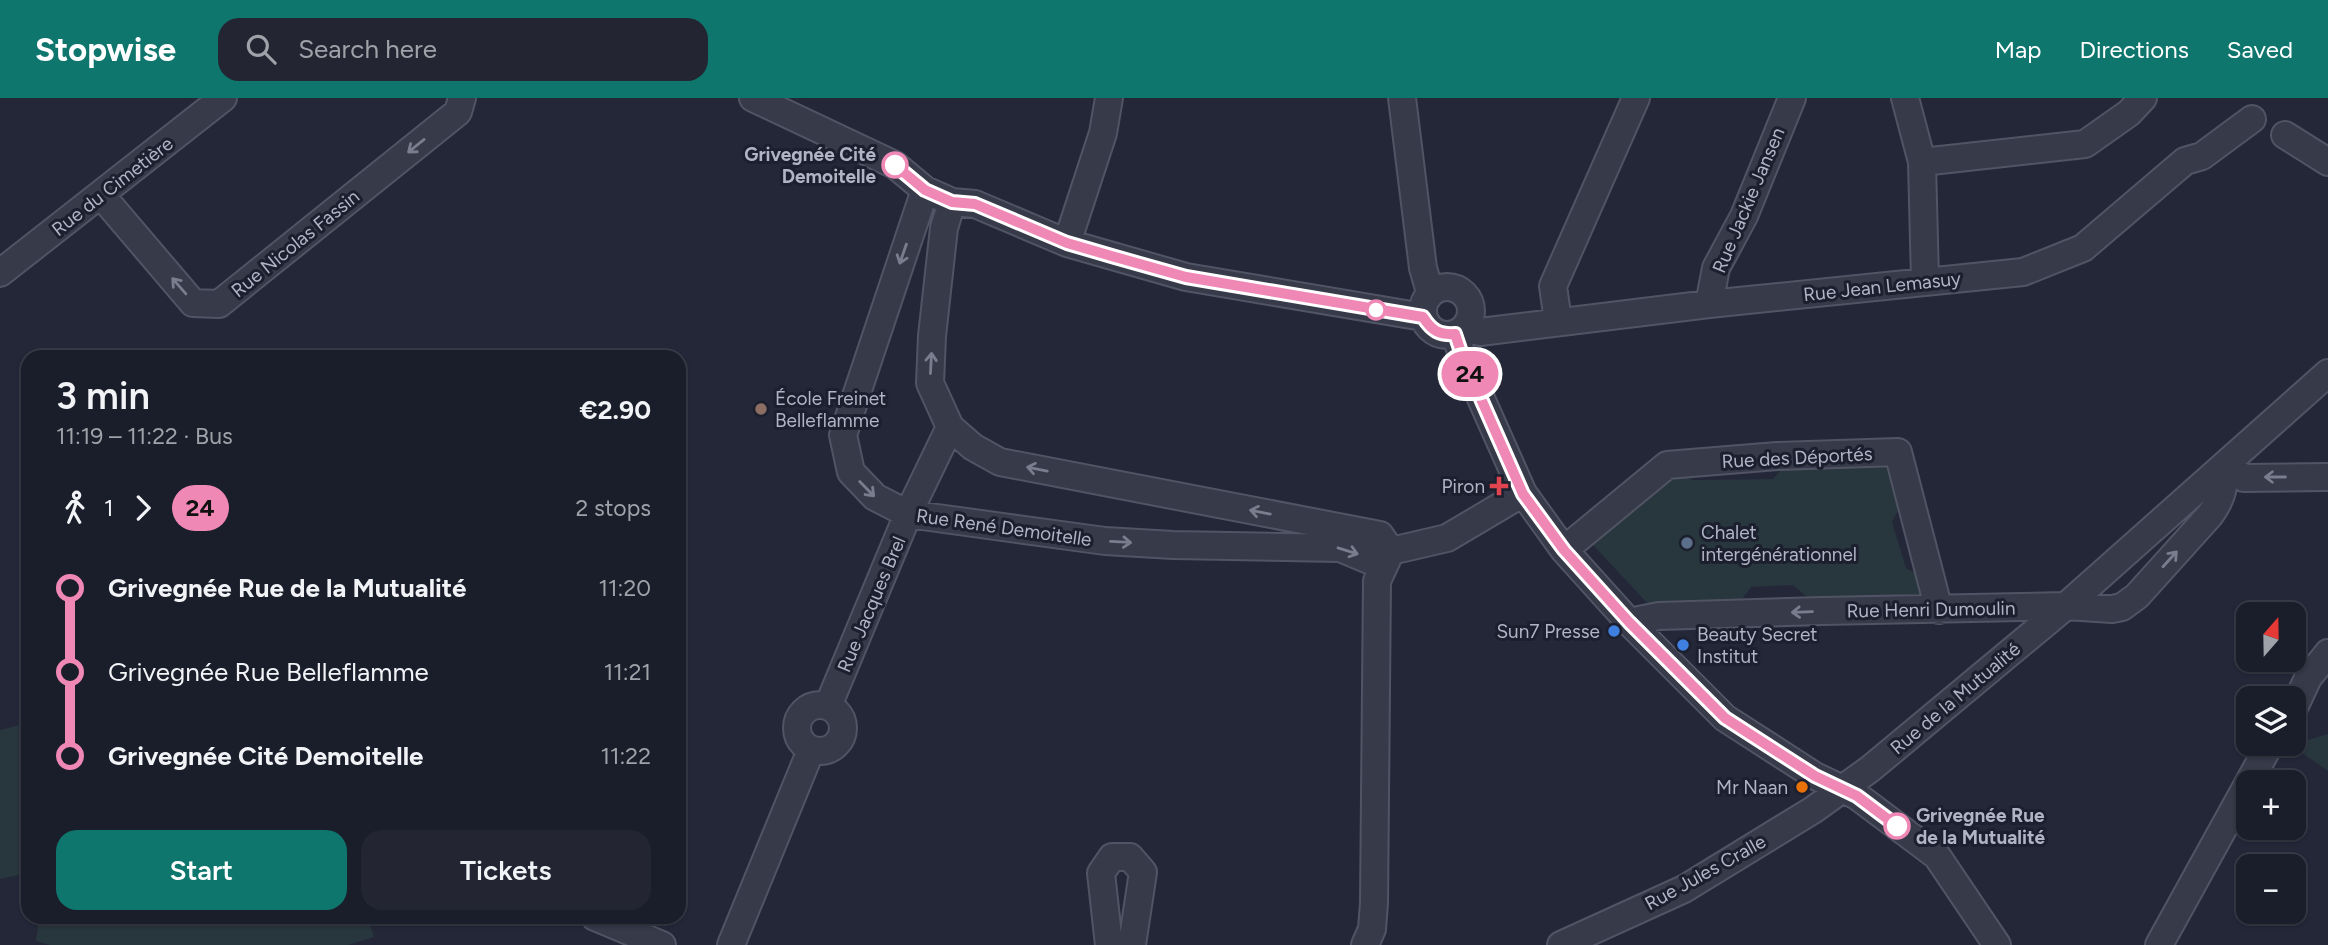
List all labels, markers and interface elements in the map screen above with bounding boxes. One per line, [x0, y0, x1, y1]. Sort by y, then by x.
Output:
search box [218, 18, 708, 81]
text: Stopwise [35, 30, 176, 69]
icon: search [242, 30, 280, 68]
text: Search here [298, 33, 437, 65]
text: Map [1995, 35, 2041, 64]
text: Directions [2079, 35, 2189, 64]
text: Saved [2227, 35, 2293, 64]
street label: Rue Jackie Jansen [1707, 124, 1790, 276]
street label: Rue du Cimetière [47, 132, 177, 241]
one-way arrow [408, 138, 426, 153]
place label: Grivegnée Cité Demoitelle [744, 143, 876, 188]
marker: Grivegnée Cité Demoitelle [882, 152, 908, 178]
street label: Rue Nicolas Fassin [227, 185, 364, 302]
one-way arrow [896, 243, 908, 265]
street label: Rue Jean Lemasuy [1802, 267, 1962, 306]
one-way arrow [171, 278, 187, 296]
unlabelled marker [1366, 300, 1386, 320]
line badge: 24 [1438, 351, 1502, 397]
one-way arrow [925, 352, 938, 375]
text: 24 [1455, 359, 1485, 388]
text: 3 min [56, 373, 150, 419]
place label: École Freinet Belleflamme [775, 387, 886, 432]
text: €2.90 [579, 394, 651, 426]
marker: École Freinet Belleflamme [753, 401, 769, 417]
text: 11:19 – 11:22 · Bus [56, 422, 233, 450]
street label: Rue des Déportés [1721, 442, 1873, 473]
one-way arrow [1026, 462, 1049, 476]
one-way arrow [2263, 470, 2286, 484]
place label: Piron [1442, 475, 1485, 498]
marker: Piron [1491, 478, 1507, 494]
one-way arrow [859, 480, 876, 497]
icon: walk [56, 489, 94, 527]
icon: forward [124, 489, 162, 527]
text: 24 [186, 493, 215, 522]
text: 1 [104, 494, 114, 522]
text: 2 stops [575, 494, 651, 522]
street label: Rue René Demoitelle [915, 504, 1093, 551]
one-way arrow [1249, 505, 1272, 518]
place label: Chalet intergénérationnel [1701, 521, 1857, 566]
street label: Rue Jacques Brel [832, 533, 910, 676]
marker: Chalet intergénérationnel [1679, 535, 1695, 551]
one-way arrow [1110, 536, 1132, 549]
one-way arrow [1337, 545, 1359, 558]
one-way arrow [2162, 550, 2178, 568]
text: Grivegnée Rue de la Mutualité [108, 572, 467, 604]
text: 11:20 [599, 574, 651, 602]
street label: Rue Henri Dumoulin [1846, 597, 2016, 622]
north arrow [2236, 602, 2306, 672]
map controls [2236, 602, 2306, 924]
one-way arrow [1791, 605, 1814, 618]
place label: Sun7 Presse [1496, 620, 1600, 643]
marker: Sun7 Presse [1606, 623, 1622, 639]
place label: Beauty Secret Institut [1697, 623, 1817, 668]
marker: Beauty Secret Institut [1675, 637, 1691, 653]
street label: Rue de la Mutualité [1886, 637, 2025, 759]
text: Grivegnée Rue Belleflamme [108, 656, 429, 688]
text: 11:21 [604, 658, 651, 686]
button: layers [2236, 686, 2306, 756]
text: Grivegnée Cité Demoitelle [108, 740, 423, 772]
text: 11:22 [600, 742, 651, 770]
button: + [2236, 770, 2306, 840]
place label: Mr Naan [1716, 776, 1788, 799]
marker: Mr Naan [1794, 779, 1810, 795]
place label: Grivegnée Rue de la Mutualité [1916, 804, 2045, 849]
marker: Grivegnée Rue de la Mutualité [1884, 813, 1910, 839]
button: Start [56, 830, 347, 910]
button: Tickets [361, 830, 651, 910]
street label: Rue Jules Cralle [1641, 830, 1770, 915]
button: − [2236, 854, 2306, 924]

